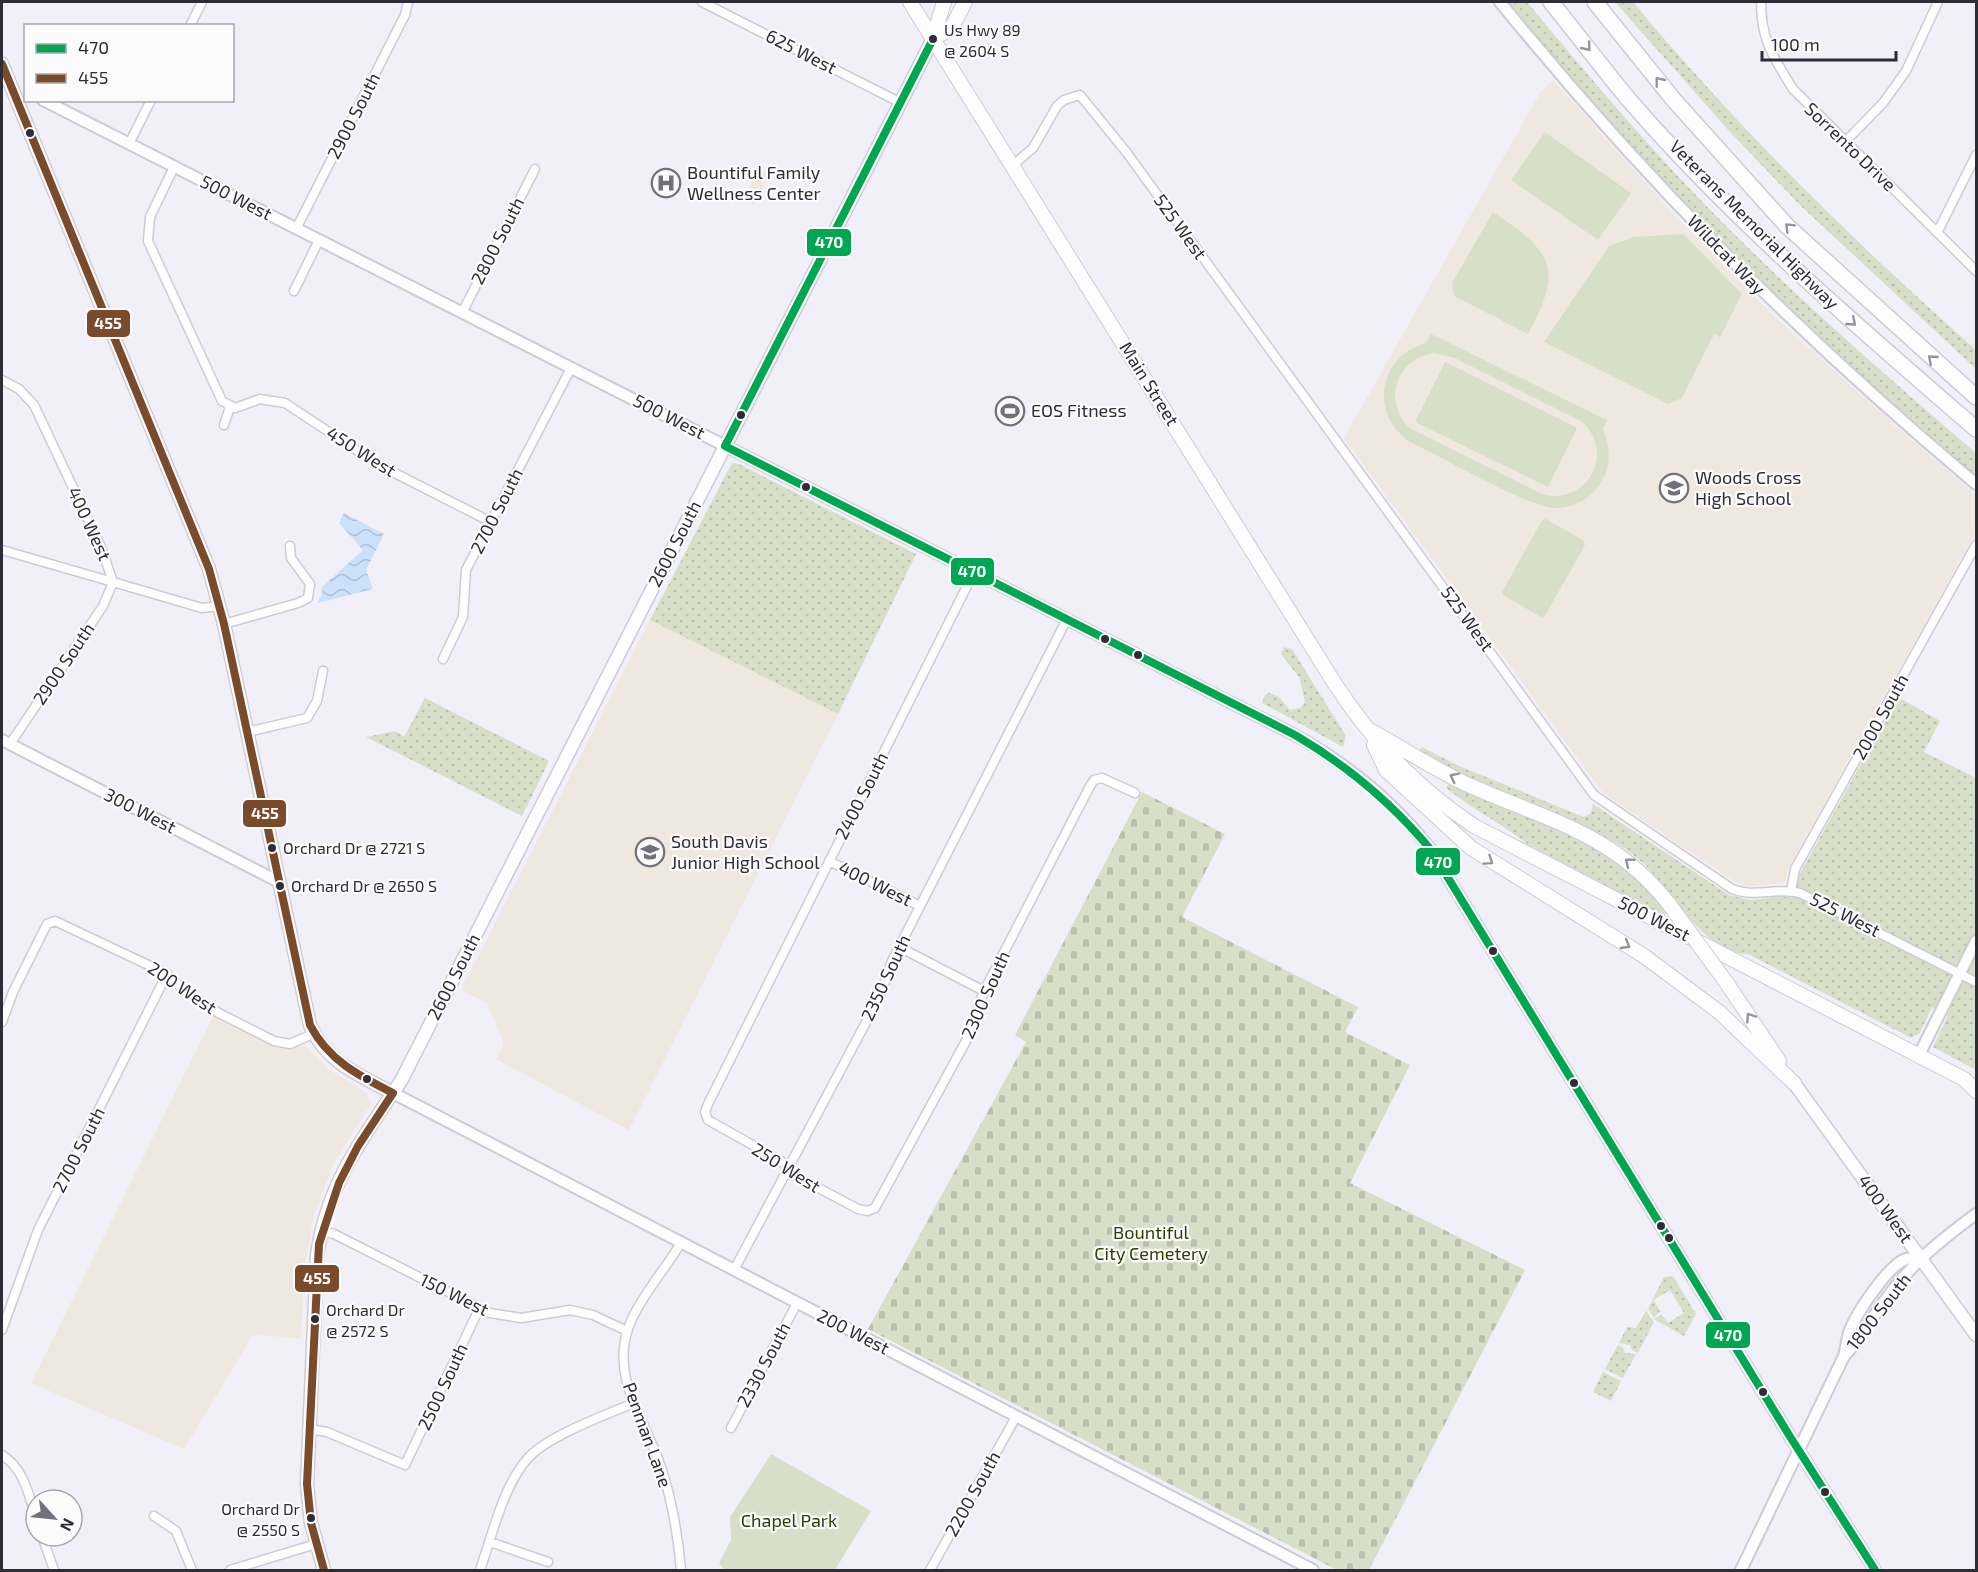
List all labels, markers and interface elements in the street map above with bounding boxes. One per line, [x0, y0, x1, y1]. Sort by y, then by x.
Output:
place label: Us Hwy 89 @ 2604 S [944, 20, 1021, 60]
legend [24, 24, 234, 102]
street label: 625 West [762, 24, 841, 78]
scale bar [1762, 24, 1896, 62]
marker: Us Hwy 89 @ 2604 S [927, 33, 939, 45]
text: 100 m [1771, 33, 1820, 55]
text: 470 [78, 36, 109, 58]
one-way arrow [1580, 40, 1591, 51]
text: 455 [78, 66, 108, 88]
street label: 2900 South [322, 69, 384, 162]
one-way arrow [1655, 77, 1666, 88]
street label: Sorrento Drive [1800, 97, 1901, 195]
unlabelled marker [24, 127, 36, 139]
street label: Veterans Memorial Highway [1666, 135, 1844, 314]
place label: Bountiful Family Wellness Center [687, 161, 821, 204]
hospital icon: Bountiful Family Wellness Center [650, 167, 682, 199]
street label: 500 West [197, 170, 276, 225]
street label: 525 West [1150, 189, 1212, 264]
street label: 2800 South [466, 193, 528, 288]
street label: Wildcat Way [1683, 210, 1771, 299]
one-way arrow [1785, 223, 1795, 234]
line badge: 470 [806, 228, 852, 257]
text: 470 [815, 232, 843, 251]
line badge: 455 [86, 309, 131, 338]
text: 455 [94, 313, 122, 332]
one-way arrow [1845, 314, 1856, 325]
street label: Main Street [1115, 338, 1184, 430]
one-way arrow [1928, 355, 1939, 366]
street label: 500 West [630, 389, 709, 444]
sports icon: EOS Fitness [994, 395, 1026, 427]
place label: EOS Fitness [1031, 399, 1127, 421]
unlabelled marker [735, 409, 747, 421]
street label: 450 West [323, 421, 400, 481]
street label: 2700 South [465, 464, 527, 557]
place label: Woods Cross High School [1695, 466, 1801, 509]
school or university icon: Woods Cross High School [1658, 472, 1690, 504]
unlabelled marker [800, 481, 812, 493]
street label: 400 West [63, 483, 117, 564]
street label: 2600 South [643, 497, 705, 590]
line badge: 470 [950, 557, 995, 586]
text: 470 [958, 561, 986, 580]
street label: 525 West [1437, 581, 1499, 656]
street label: 2900 South [28, 618, 99, 709]
unlabelled marker [1099, 633, 1111, 645]
unlabelled marker [1132, 649, 1144, 661]
street label: 2000 South [1848, 670, 1913, 763]
street label: 2400 South [830, 748, 892, 843]
one-way arrow [1449, 773, 1460, 785]
street label: 300 West [101, 783, 180, 838]
line badge: 455 [242, 799, 287, 828]
text: 455 [251, 803, 279, 822]
place label: South Davis Junior High School [671, 830, 820, 873]
school or university icon: South Davis Junior High School [634, 836, 666, 868]
place label: Orchard Dr @ 2721 S [283, 838, 425, 857]
marker: Orchard Dr @ 2721 S [266, 842, 278, 854]
line badge: 470 [1415, 847, 1461, 876]
text: 470 [1424, 852, 1452, 871]
one-way arrow [1482, 854, 1493, 865]
street label: 400 West [835, 856, 916, 910]
one-way arrow [1625, 858, 1636, 869]
place label: Orchard Dr @ 2650 S [291, 876, 437, 895]
marker: Orchard Dr @ 2650 S [274, 880, 286, 892]
street label: 525 West [1807, 887, 1884, 941]
street label: 500 West [1615, 891, 1694, 946]
street label: 2600 South [422, 930, 484, 1023]
street label: 2350 South [856, 931, 915, 1024]
one-way arrow [1620, 937, 1630, 949]
unlabelled marker [1487, 945, 1499, 957]
street label: 2300 South [956, 947, 1014, 1042]
street label: 200 West [144, 956, 221, 1018]
one-way arrow [1746, 1012, 1757, 1023]
unlabelled marker [361, 1073, 373, 1085]
unlabelled marker [1568, 1077, 1580, 1089]
street label: 2700 South [47, 1103, 109, 1196]
street label: 250 West [748, 1137, 825, 1197]
street label: 400 West [1854, 1170, 1918, 1247]
unlabelled marker [1655, 1220, 1667, 1232]
park label: Bountiful City Cemetery [1094, 1221, 1208, 1264]
unlabelled marker [1663, 1232, 1675, 1244]
line badge: 455 [294, 1264, 340, 1293]
text: 455 [303, 1268, 331, 1287]
street label: 150 West [416, 1268, 493, 1320]
street label: 1800 South [1841, 1268, 1915, 1354]
place label: Orchard Dr @ 2572 S [326, 1300, 405, 1340]
street label: 200 West [814, 1304, 893, 1359]
marker: Orchard Dr @ 2572 S [309, 1313, 321, 1325]
street label: 2330 South [732, 1318, 795, 1411]
line badge: 470 [1705, 1321, 1751, 1349]
text: 470 [1714, 1325, 1742, 1344]
street label: 2500 South [412, 1340, 472, 1434]
street label: Penman Lane [619, 1379, 677, 1490]
unlabelled marker [1757, 1386, 1769, 1398]
street label: 2200 South [940, 1447, 1004, 1540]
unlabelled marker [1819, 1486, 1831, 1498]
north arrow [24, 1488, 84, 1548]
place label: Orchard Dr @ 2550 S [221, 1499, 301, 1539]
park label: Chapel Park [741, 1509, 837, 1531]
marker: Orchard Dr @ 2550 S [305, 1512, 317, 1524]
text: N [57, 1516, 79, 1535]

